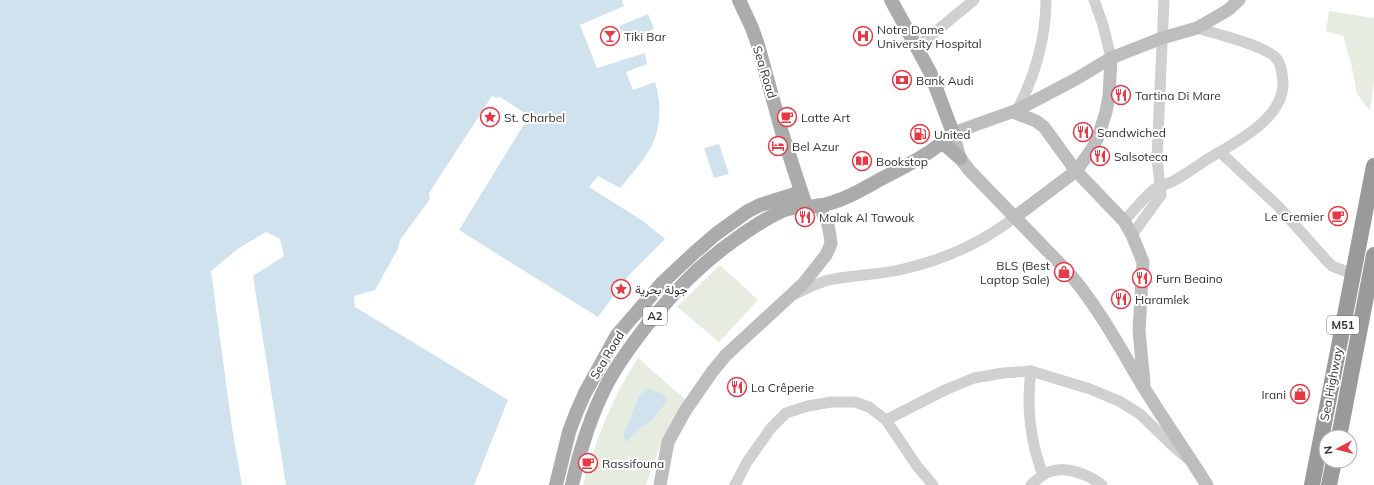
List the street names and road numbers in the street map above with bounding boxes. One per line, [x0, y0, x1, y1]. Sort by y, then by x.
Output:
street label: Sea Road [750, 44, 780, 100]
road number: A2 [643, 307, 667, 325]
road number: M51 [1327, 316, 1359, 334]
street label: Sea Road [587, 328, 627, 382]
street label: Sea Highway [1317, 345, 1346, 422]

